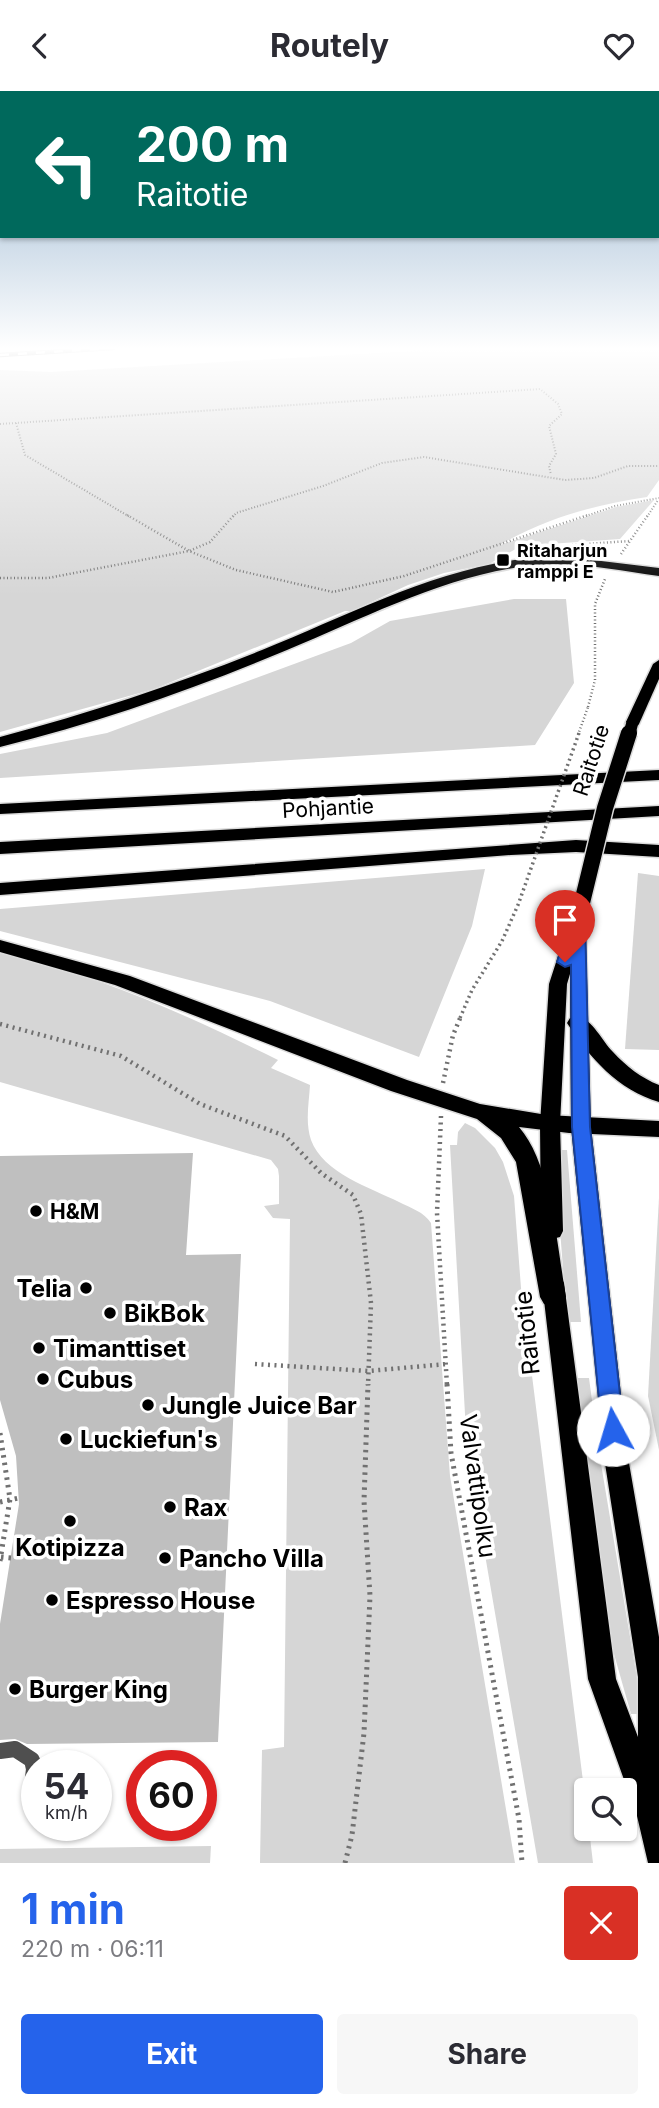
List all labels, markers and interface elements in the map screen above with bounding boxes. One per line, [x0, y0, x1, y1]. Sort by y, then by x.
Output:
text: Routely [270, 26, 389, 65]
icon: back [21, 27, 59, 65]
icon: heart [600, 27, 638, 65]
text: 200 m [136, 115, 289, 174]
icon: left [21, 119, 112, 210]
text: Raitotie [136, 175, 248, 214]
place label: Ritaharjun ramppi E [517, 540, 607, 582]
marker: Ritaharjun ramppi E [495, 552, 511, 568]
street label: Raitotie [568, 721, 614, 799]
street label: Pohjantie [282, 793, 374, 823]
pin [535, 890, 595, 962]
icon: arrive [546, 901, 584, 939]
place label: H&M [50, 1199, 99, 1224]
marker: H&M [28, 1203, 44, 1219]
place label: Telia [17, 1274, 72, 1303]
marker: Telia [78, 1280, 94, 1296]
street label: Raitotie [508, 1290, 546, 1376]
place label: BikBok [124, 1299, 205, 1328]
marker: BikBok [102, 1305, 118, 1321]
place label: Timanttiset [53, 1334, 186, 1363]
marker: Timanttiset [31, 1340, 47, 1356]
place label: Cubus [57, 1365, 133, 1394]
marker: Cubus [35, 1371, 51, 1387]
place label: Jungle Juice Bar [162, 1391, 357, 1420]
position arrow [576, 1393, 650, 1467]
marker: Jungle Juice Bar [140, 1397, 156, 1413]
street label: Valvattipolku [454, 1412, 502, 1560]
place label: Luckiefun's [80, 1425, 218, 1454]
marker: Luckiefun's [58, 1431, 74, 1447]
place label: Rax [184, 1493, 228, 1522]
marker: Rax [162, 1499, 178, 1515]
marker: Kotipizza [62, 1513, 78, 1529]
place label: Kotipizza [15, 1533, 125, 1562]
place label: Pancho Villa [179, 1544, 324, 1573]
marker: Pancho Villa [157, 1550, 173, 1566]
place label: Espresso House [66, 1586, 255, 1615]
marker: Espresso House [44, 1592, 60, 1608]
place label: Burger King [29, 1675, 168, 1704]
marker: Burger King [7, 1681, 23, 1697]
speed limit sign: 60 [126, 1750, 217, 1841]
text: 54 [43, 1765, 90, 1807]
map controls [574, 1778, 637, 1841]
button: search [574, 1778, 637, 1841]
text: km/h [45, 1802, 88, 1823]
text: 1 min [21, 1883, 125, 1934]
button: close [564, 1886, 638, 1960]
text: 220 m · 06:11 [21, 1935, 164, 1963]
button: Exit [21, 2014, 323, 2094]
button: Share [337, 2014, 638, 2094]

